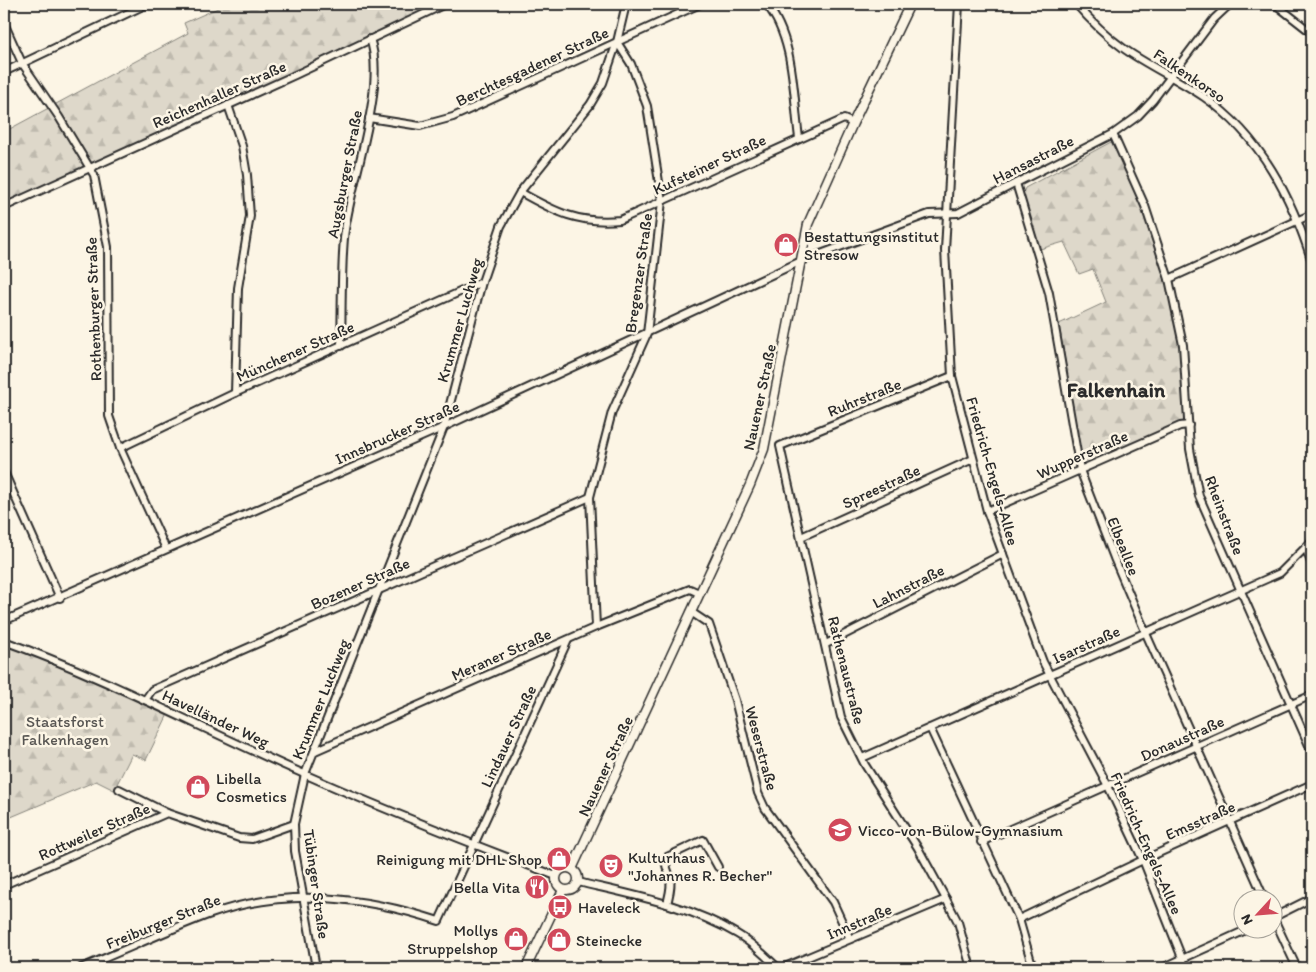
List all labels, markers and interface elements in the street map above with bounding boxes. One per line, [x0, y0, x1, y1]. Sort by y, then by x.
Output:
street label: Berchtesgadener Straße [453, 23, 612, 110]
street label: Falkenkorso [1150, 44, 1230, 107]
street label: Reichenhaller Straße [149, 56, 289, 132]
street label: Augsburger Straße [323, 108, 366, 240]
street label: Kufsteiner Straße [650, 130, 769, 199]
street label: Hansastraße [990, 131, 1077, 188]
street label: Bregenzer Straße [621, 212, 656, 334]
place label: Bestattungsinstitut Stresow [804, 227, 939, 264]
shop icon: Bestattungsinstitut Stresow [773, 232, 799, 258]
street label: Rothenburger Straße [81, 236, 106, 381]
street label: Krummer Luchweg [433, 255, 487, 385]
street label: Münchener Straße [233, 317, 357, 386]
street label: Nauener Straße [739, 342, 780, 452]
street label: Ruhrstraße [825, 374, 904, 421]
district label: Falkenhain [1067, 377, 1166, 402]
street label: Friedrich-Engels-Allee [962, 395, 1023, 548]
street label: Innsbrucker Straße [332, 397, 462, 468]
street label: Wupperstraße [1034, 426, 1131, 483]
street label: Spreestraße [839, 460, 923, 513]
street label: Rheinstraße [1201, 473, 1248, 558]
street label: Elbeallee [1103, 514, 1144, 578]
street label: Bozener Straße [308, 553, 413, 614]
street label: Lahnstraße [869, 560, 948, 613]
street label: Rathenaustraße [824, 614, 869, 726]
street label: Isarstraße [1049, 621, 1123, 668]
street label: Meraner Straße [448, 624, 554, 685]
street label: Krummer Luchweg [288, 635, 354, 762]
street label: Lindauer Straße [476, 682, 541, 790]
street label: Havelländer Weg [159, 685, 273, 752]
street label: Weserstraße [741, 704, 782, 792]
park label: Staatsforst Falkenhagen [21, 712, 109, 749]
street label: Donaustraße [1137, 712, 1227, 765]
street label: Nauener Straße [574, 713, 637, 819]
place label: Libella Cosmetics [216, 769, 287, 806]
street label: Friedrich-Engels-Allee [1107, 769, 1186, 917]
shop icon: Libella Cosmetics [185, 774, 211, 800]
street label: Emsstraße [1162, 797, 1238, 844]
street label: Rottweiler Straße [35, 798, 153, 865]
school or university icon: Vicco-von-Bülow-Gymnasium [827, 817, 853, 843]
place label: Vicco-von-Bülow-Gymnasium [858, 821, 1063, 840]
street label: Tübinger Straße [299, 828, 334, 940]
shop icon: Reinigung mit DHL Shop [546, 846, 572, 872]
place label: Kulturhaus "Johannes R. Becher" [628, 848, 773, 885]
place label: Reinigung mit DHL Shop [376, 850, 542, 869]
theatre icon: Kulturhaus "Johannes R. Becher" [598, 853, 624, 879]
restaurant icon: Bella Vita [524, 874, 550, 900]
place label: Bella Vita [454, 878, 521, 897]
street label: Freiburger Straße [103, 890, 224, 953]
north arrow [1234, 890, 1284, 940]
bus stop icon: Haveleck [547, 894, 573, 920]
place label: Haveleck [578, 898, 641, 917]
street label: Innstraße [824, 899, 894, 944]
text: N [1237, 912, 1256, 927]
place label: Mollys Struppelshop [407, 921, 498, 958]
shop icon: Mollys Struppelshop [503, 926, 529, 952]
shop icon: Steinecke [546, 927, 572, 953]
place label: Steinecke [576, 931, 642, 950]

